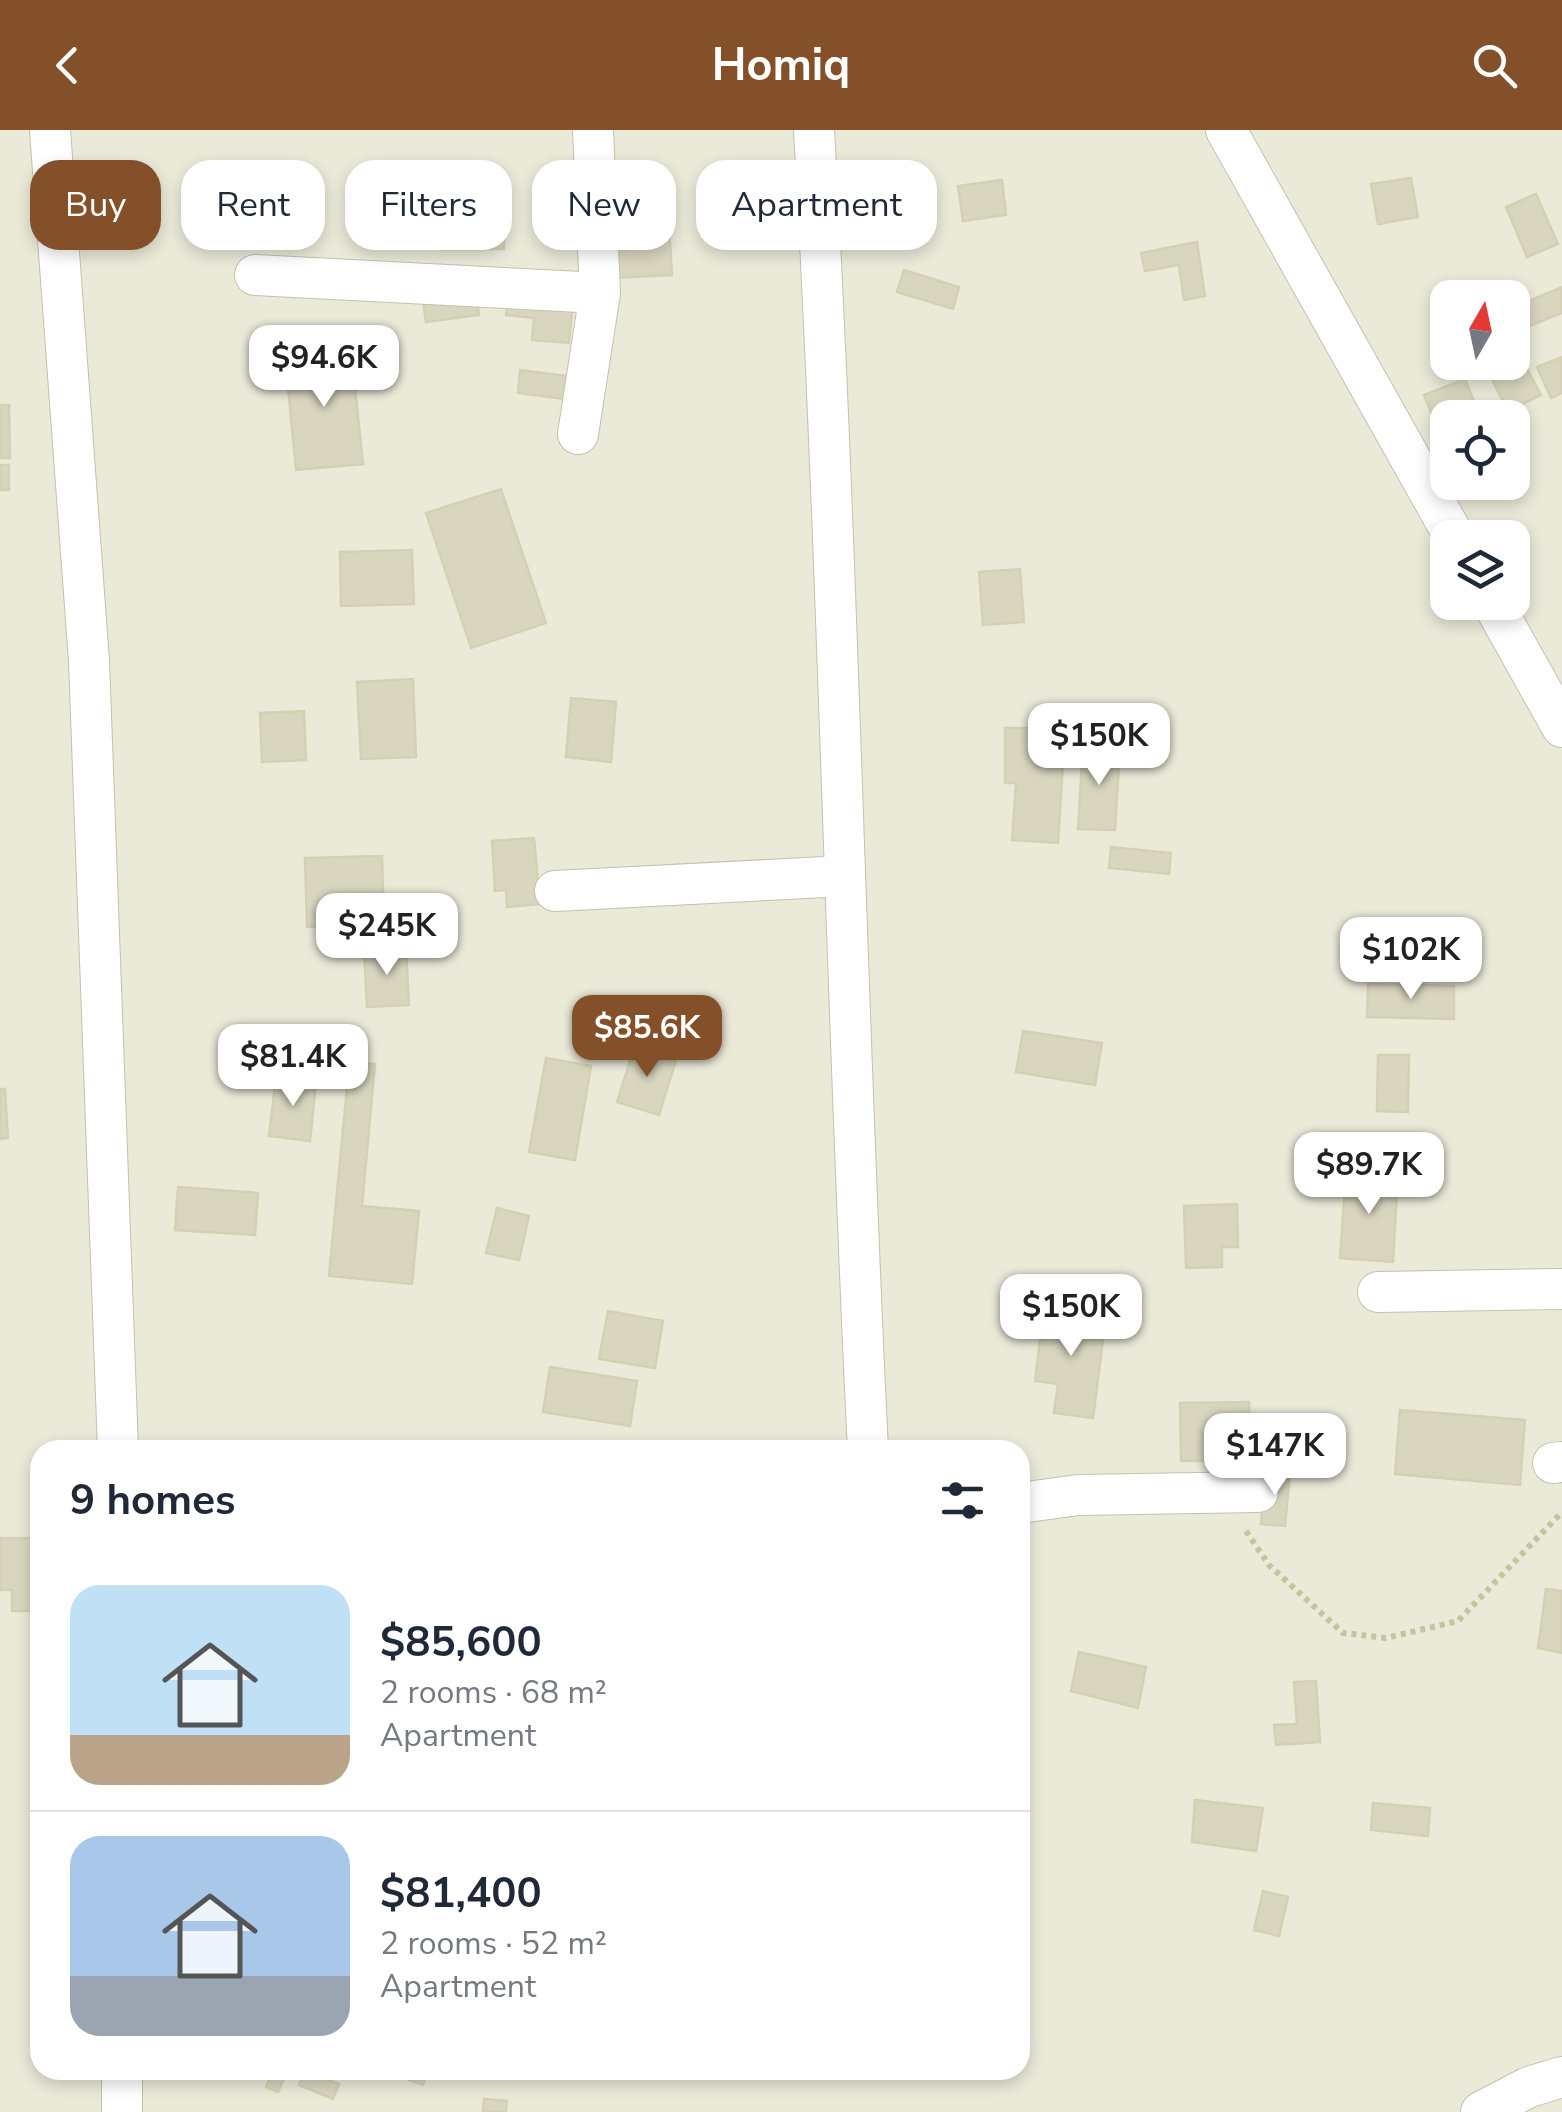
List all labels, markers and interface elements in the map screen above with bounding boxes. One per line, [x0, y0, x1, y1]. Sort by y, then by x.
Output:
text: Homiq [712, 35, 850, 96]
icon: back [40, 38, 95, 93]
icon: search [1467, 38, 1522, 93]
chip: Buy [30, 160, 161, 250]
chip: Rent [181, 160, 325, 250]
chip: Filters [345, 160, 512, 250]
chip: New [532, 160, 676, 250]
chip: Apartment [696, 160, 937, 250]
north arrow [1430, 280, 1530, 380]
map controls [1430, 280, 1530, 620]
pin: $94.6K [243, 325, 405, 410]
text: $94.6K [271, 336, 377, 379]
button: locate [1430, 400, 1530, 500]
button: layers [1430, 520, 1530, 620]
pin: $150K [1029, 703, 1169, 788]
text: $150K [1050, 714, 1148, 757]
pin: $245K [317, 893, 457, 978]
text: $245K [338, 904, 436, 947]
pin: $102K [1341, 917, 1481, 1002]
text: $102K [1362, 928, 1460, 971]
pin: $85.6K [566, 995, 728, 1080]
text: $85.6K [594, 1006, 700, 1049]
pin: $81.4K [212, 1024, 374, 1109]
text: $81.4K [240, 1035, 346, 1078]
pin: $89.7K [1288, 1132, 1450, 1217]
text: $89.7K [1316, 1143, 1422, 1186]
pin: $150K [1001, 1274, 1141, 1359]
text: $150K [1022, 1285, 1120, 1328]
pin: $147K [1205, 1413, 1345, 1498]
text: $147K [1226, 1424, 1324, 1467]
text: 9 homes [70, 1472, 235, 1529]
icon: filters [935, 1473, 990, 1528]
text: $85,600 [380, 1614, 542, 1671]
icon: home [150, 1625, 270, 1745]
text: 2 rooms · 68 m² [380, 1671, 607, 1714]
text: Apartment [380, 1714, 536, 1757]
text: $81,400 [380, 1865, 542, 1922]
icon: home [150, 1876, 270, 1996]
text: 2 rooms · 52 m² [380, 1922, 607, 1965]
text: Apartment [380, 1965, 536, 2008]

